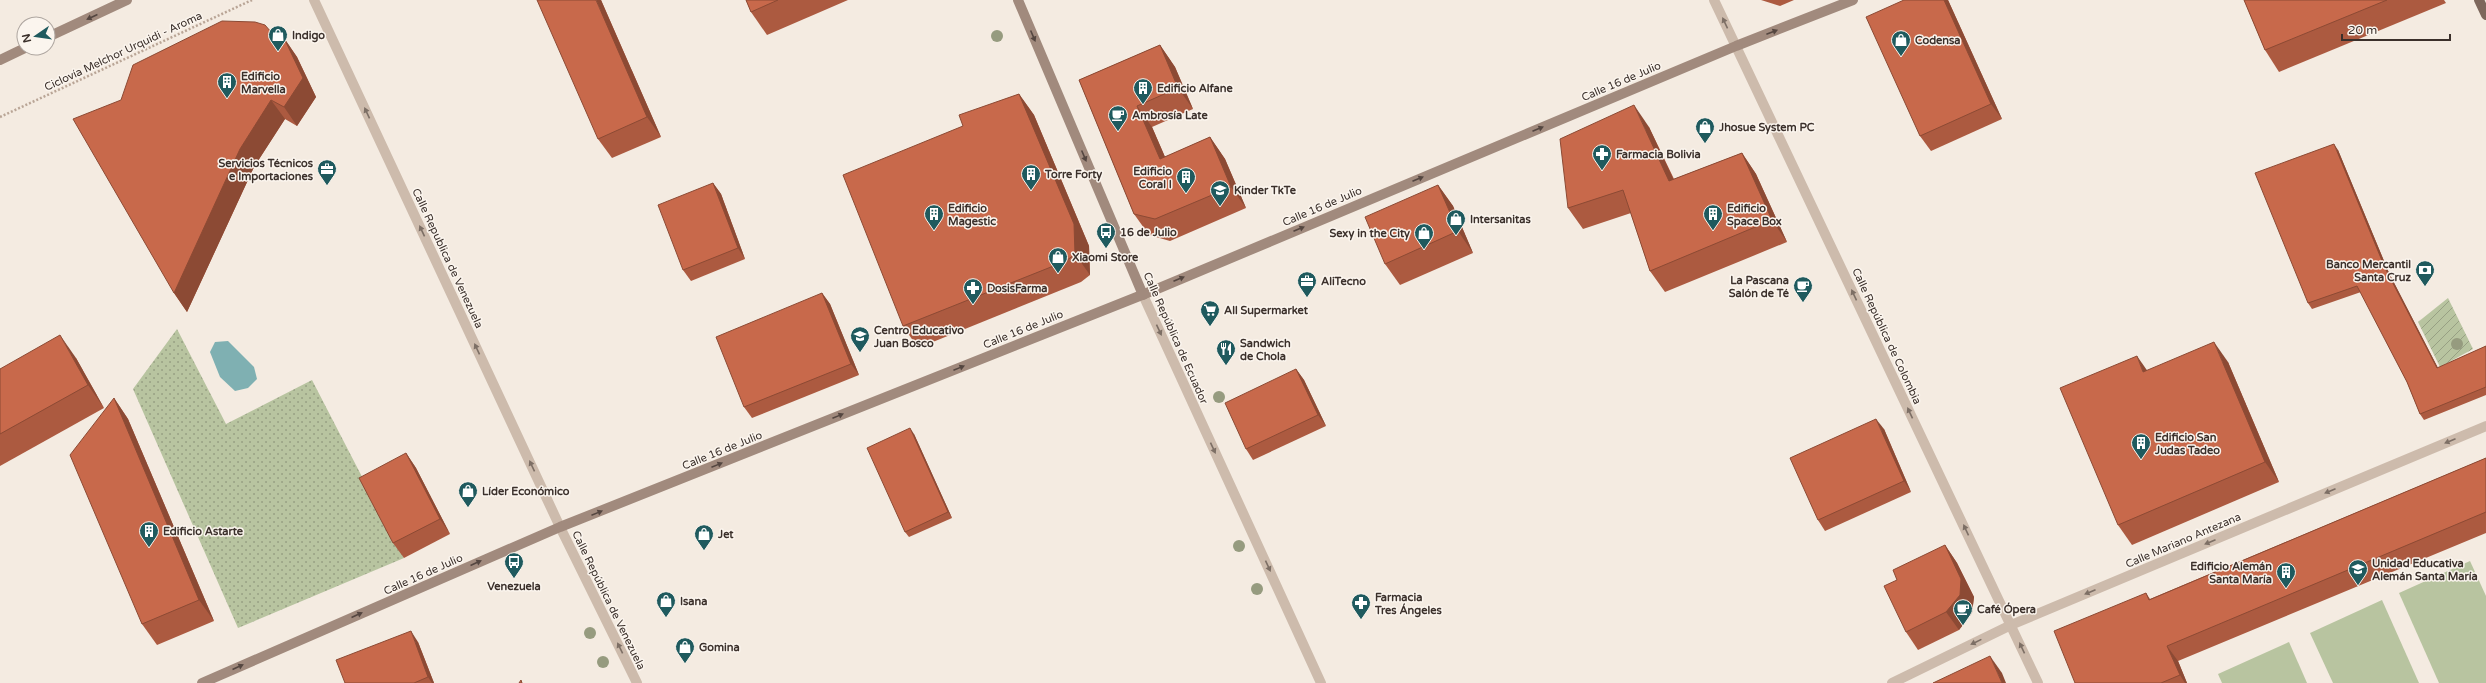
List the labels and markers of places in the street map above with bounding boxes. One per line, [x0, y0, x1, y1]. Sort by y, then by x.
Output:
shop icon: Indigo [267, 24, 289, 52]
place label: Indigo [292, 29, 325, 43]
shop icon: Codensa [1890, 29, 1912, 57]
place label: Codensa [1915, 34, 1961, 47]
place label: Edificio Marvella [241, 70, 286, 96]
building icon: Edificio Marvella [216, 71, 238, 99]
building icon: Edificio Alfane [1132, 77, 1154, 105]
place label: Edificio Alfane [1157, 82, 1233, 95]
cafe icon: Ambrosía Late [1107, 104, 1129, 132]
place label: Ambrosía Late [1132, 109, 1208, 122]
shop icon: Jhosue System PC [1694, 116, 1716, 144]
place label: Jhosue System PC [1718, 121, 1815, 135]
pharmacy icon: Farmacia Bolivia [1591, 143, 1613, 171]
place label: Farmacia Bolivia [1616, 148, 1701, 161]
place label: Servicios Técnicos e Importaciones [218, 157, 314, 184]
office icon: Servicios Técnicos e Importaciones [316, 158, 338, 186]
building icon: Torre Forty [1020, 163, 1042, 191]
place label: Edificio Coral I [1133, 165, 1172, 191]
building icon: Edificio Coral I [1175, 166, 1197, 194]
place label: Torre Forty [1044, 168, 1102, 182]
school or university icon: Kinder TkTe [1209, 179, 1231, 207]
place label: Kinder TkTe [1234, 184, 1297, 197]
place label: Edificio Magestic [948, 202, 996, 229]
place label: Edificio Space Box [1727, 202, 1782, 229]
building icon: Edificio Magestic [923, 203, 945, 231]
building icon: Edificio Space Box [1702, 203, 1724, 231]
shop icon: Intersanitas [1445, 208, 1467, 236]
place label: Intersanitas [1470, 213, 1531, 226]
bus stop icon: 16 de Julio [1095, 221, 1117, 249]
shop icon: Sexy in the City [1413, 222, 1435, 250]
place label: 16 de Julio [1120, 226, 1177, 239]
place label: Sexy in the City [1329, 227, 1410, 241]
shop icon: Xiaomi Store [1047, 246, 1069, 274]
place label: Xiaomi Store [1072, 251, 1139, 264]
place label: Banco Mercantil Santa Cruz [2326, 258, 2412, 284]
bank icon: Banco Mercantil Santa Cruz [2414, 259, 2436, 287]
office icon: AliTecno [1296, 270, 1318, 298]
place label: La Pascana Salón de Té [1729, 274, 1790, 300]
place label: AliTecno [1321, 275, 1366, 288]
cafe icon: La Pascana Salón de Té [1792, 275, 1814, 303]
pharmacy icon: DosisFarma [962, 277, 984, 305]
place label: DosisFarma [987, 282, 1047, 295]
supermarket icon: All Supermarket [1199, 299, 1221, 327]
place label: All Supermarket [1224, 304, 1309, 318]
place label: Centro Educativo Juan Bosco [873, 324, 964, 350]
school or university icon: Centro Educativo Juan Bosco [849, 325, 871, 353]
place label: Sandwich de Chola [1240, 337, 1291, 363]
restaurant icon: Sandwich de Chola [1215, 338, 1237, 366]
place label: Edificio San Judas Tadeo [2154, 431, 2220, 457]
building icon: Edificio San Judas Tadeo [2130, 432, 2152, 460]
shop icon: Líder Económico [457, 480, 479, 508]
place label: Líder Económico [482, 485, 570, 498]
building icon: Edificio Astarte [138, 520, 160, 548]
shop icon: Jet [693, 523, 715, 551]
place label: Edificio Astarte [163, 525, 244, 538]
place label: Jet [717, 528, 734, 541]
bus stop icon: Venezuela [503, 551, 525, 579]
place label: Unidad Educativa Alemán Santa María [2372, 557, 2478, 583]
school or university icon: Unidad Educativa Alemán Santa María [2347, 558, 2369, 586]
place label: Edificio Alemán Santa María [2190, 560, 2272, 586]
building icon: Edificio Alemán Santa María [2275, 561, 2297, 589]
place label: Venezuela [487, 580, 541, 593]
shop icon: Isana [655, 590, 677, 618]
place label: Farmacia Tres Ángeles [1374, 591, 1442, 618]
pharmacy icon: Farmacia Tres Ángeles [1350, 592, 1372, 620]
place label: Isana [680, 595, 707, 608]
cafe icon: Café Ópera [1952, 598, 1974, 626]
place label: Café Ópera [1977, 602, 2036, 617]
shop icon: Gomina [674, 636, 696, 664]
place label: Gomina [699, 641, 740, 654]

